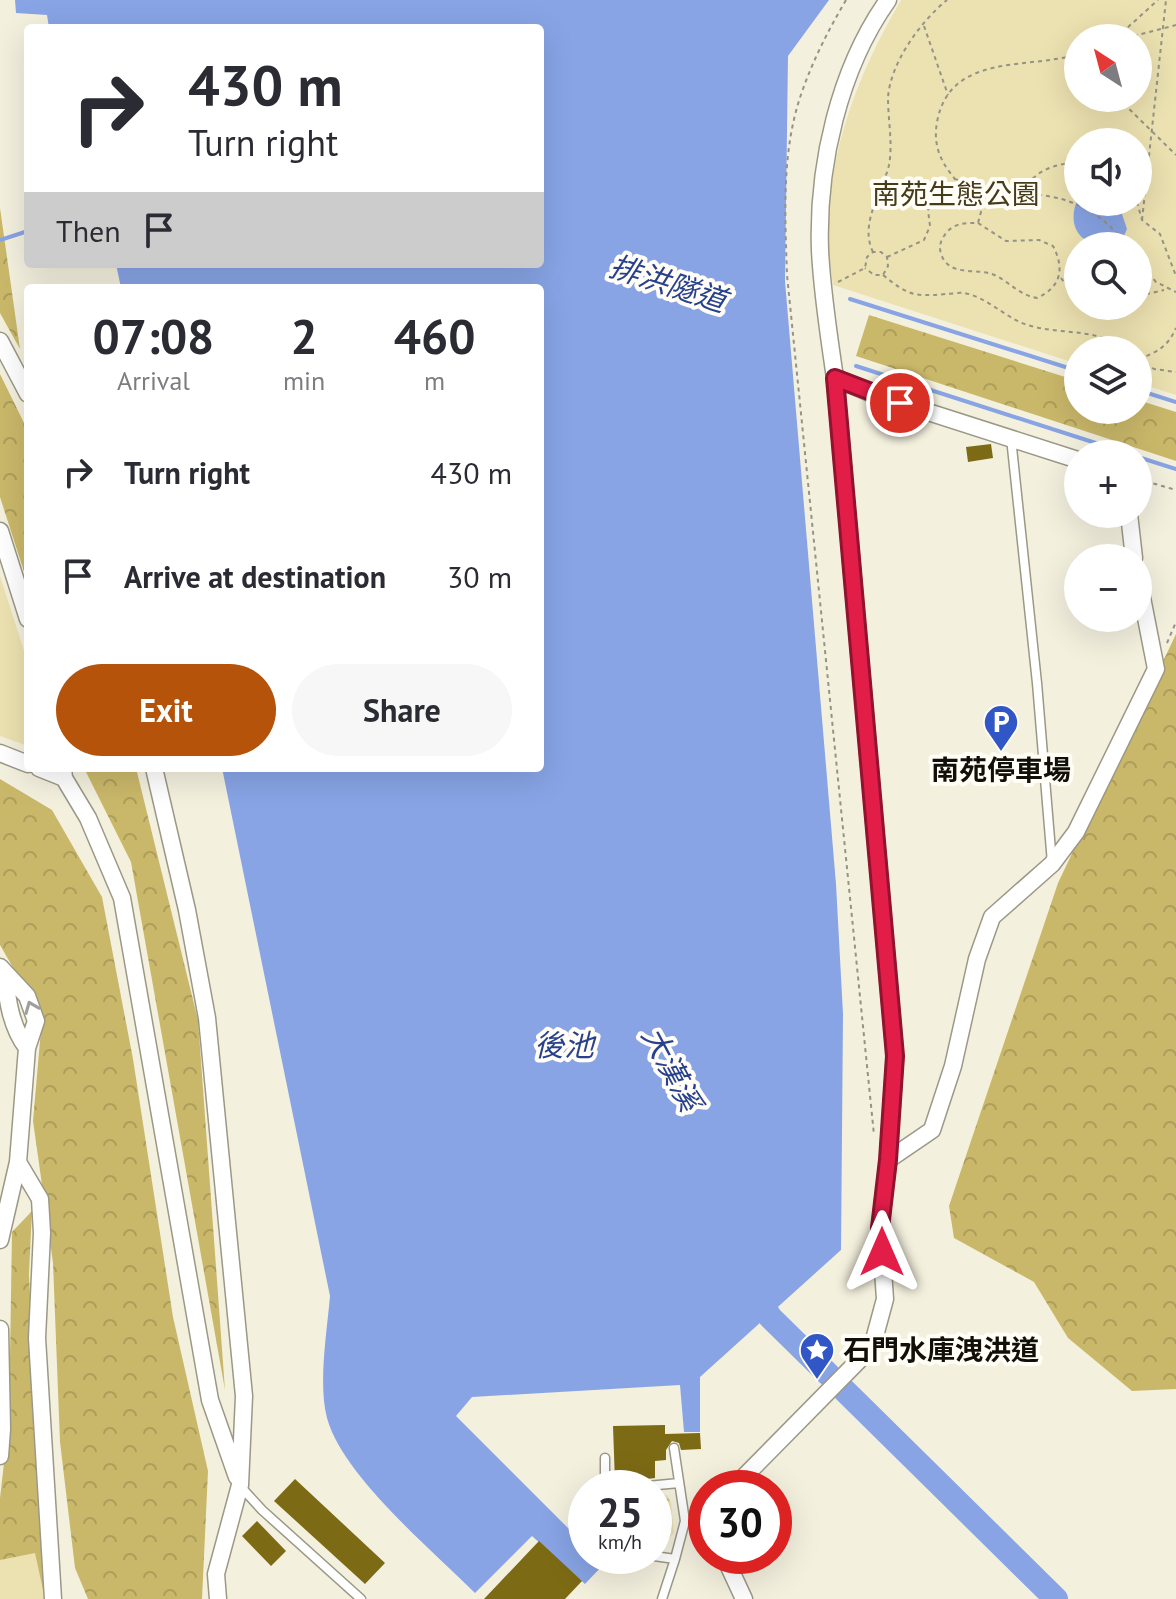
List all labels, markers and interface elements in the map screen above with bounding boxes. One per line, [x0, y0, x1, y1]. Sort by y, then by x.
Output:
north arrow [1064, 24, 1152, 112]
map controls [1064, 24, 1152, 632]
text: 430 m [188, 49, 343, 121]
icon: right [56, 56, 160, 160]
text: Turn right [188, 119, 338, 166]
button: sound [1064, 128, 1152, 216]
park label: 南苑生態公園 [872, 175, 1040, 212]
icon: arrive [137, 208, 181, 252]
text: Then [56, 211, 121, 250]
button: search [1064, 232, 1152, 320]
water label: 排洪隧道 [605, 245, 735, 321]
text: 07:08 [93, 305, 214, 367]
text: 2 [290, 305, 318, 367]
text: 460 [394, 305, 475, 367]
button: layers [1064, 336, 1152, 424]
text: Arrival [117, 364, 190, 397]
text: min [283, 364, 325, 397]
text: m [424, 364, 445, 397]
pin [866, 369, 934, 437]
icon: arrive [878, 381, 922, 425]
button: + [1064, 440, 1152, 528]
icon: right [56, 450, 100, 494]
text: Turn right [124, 453, 250, 492]
text: 430 m [431, 453, 512, 492]
button: − [1064, 544, 1152, 632]
icon: arrive [56, 554, 100, 598]
text: Arrive at destination [124, 557, 386, 596]
text: 30 m [447, 557, 512, 596]
button: Exit [56, 664, 276, 756]
button: Share [292, 664, 512, 756]
parking icon: 南苑停車場 [982, 703, 1020, 753]
place label: 南苑停車場 [931, 751, 1071, 788]
one-way arrow [24, 1001, 40, 1016]
water label: 大漢溪 [634, 1019, 713, 1121]
water label: 後池 [534, 1025, 597, 1064]
position arrow [840, 1210, 924, 1294]
place icon: 石門水庫洩洪道 [798, 1331, 836, 1381]
place label: 石門水庫洩洪道 [843, 1331, 1039, 1368]
speed limit sign: 30 [688, 1470, 792, 1574]
text: 25 [597, 1486, 643, 1538]
text: km/h [598, 1529, 642, 1555]

